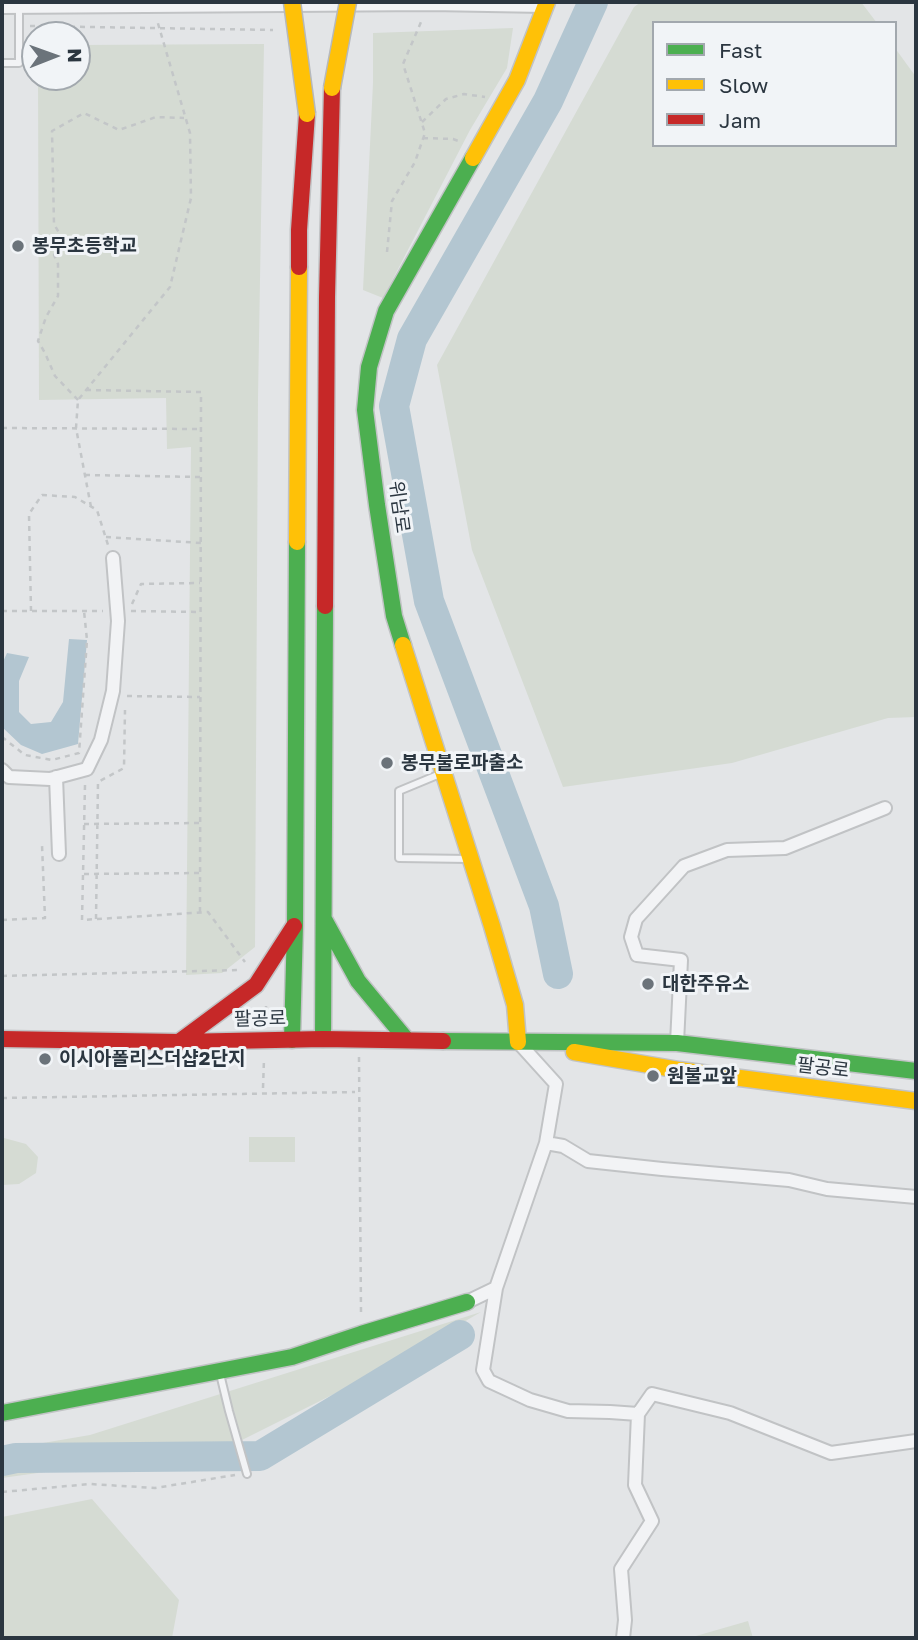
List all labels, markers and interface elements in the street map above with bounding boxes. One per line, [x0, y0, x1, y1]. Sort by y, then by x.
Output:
north arrow [21, 21, 91, 91]
legend [652, 21, 897, 147]
text: Fast [719, 37, 762, 63]
text: N [64, 48, 87, 63]
text: Slow [719, 72, 768, 98]
text: Jam [719, 107, 761, 133]
place label: 봉무초등학교 [32, 235, 137, 257]
marker: 봉무초등학교 [10, 238, 26, 254]
street label: 위남로 [384, 479, 414, 535]
place label: 봉무불로파출소 [401, 752, 523, 774]
marker: 봉무불로파출소 [379, 755, 395, 771]
place label: 대한주유소 [662, 973, 749, 995]
marker: 대한주유소 [640, 976, 656, 992]
street label: 팔공로 [234, 1007, 286, 1031]
place label: 이시아폴리스더샵2단지 [59, 1048, 245, 1070]
marker: 이시아폴리스더샵2단지 [37, 1051, 53, 1067]
street label: 팔공로 [796, 1053, 850, 1083]
place label: 원불교앞 [667, 1065, 737, 1087]
marker: 원불교앞 [645, 1068, 661, 1084]

